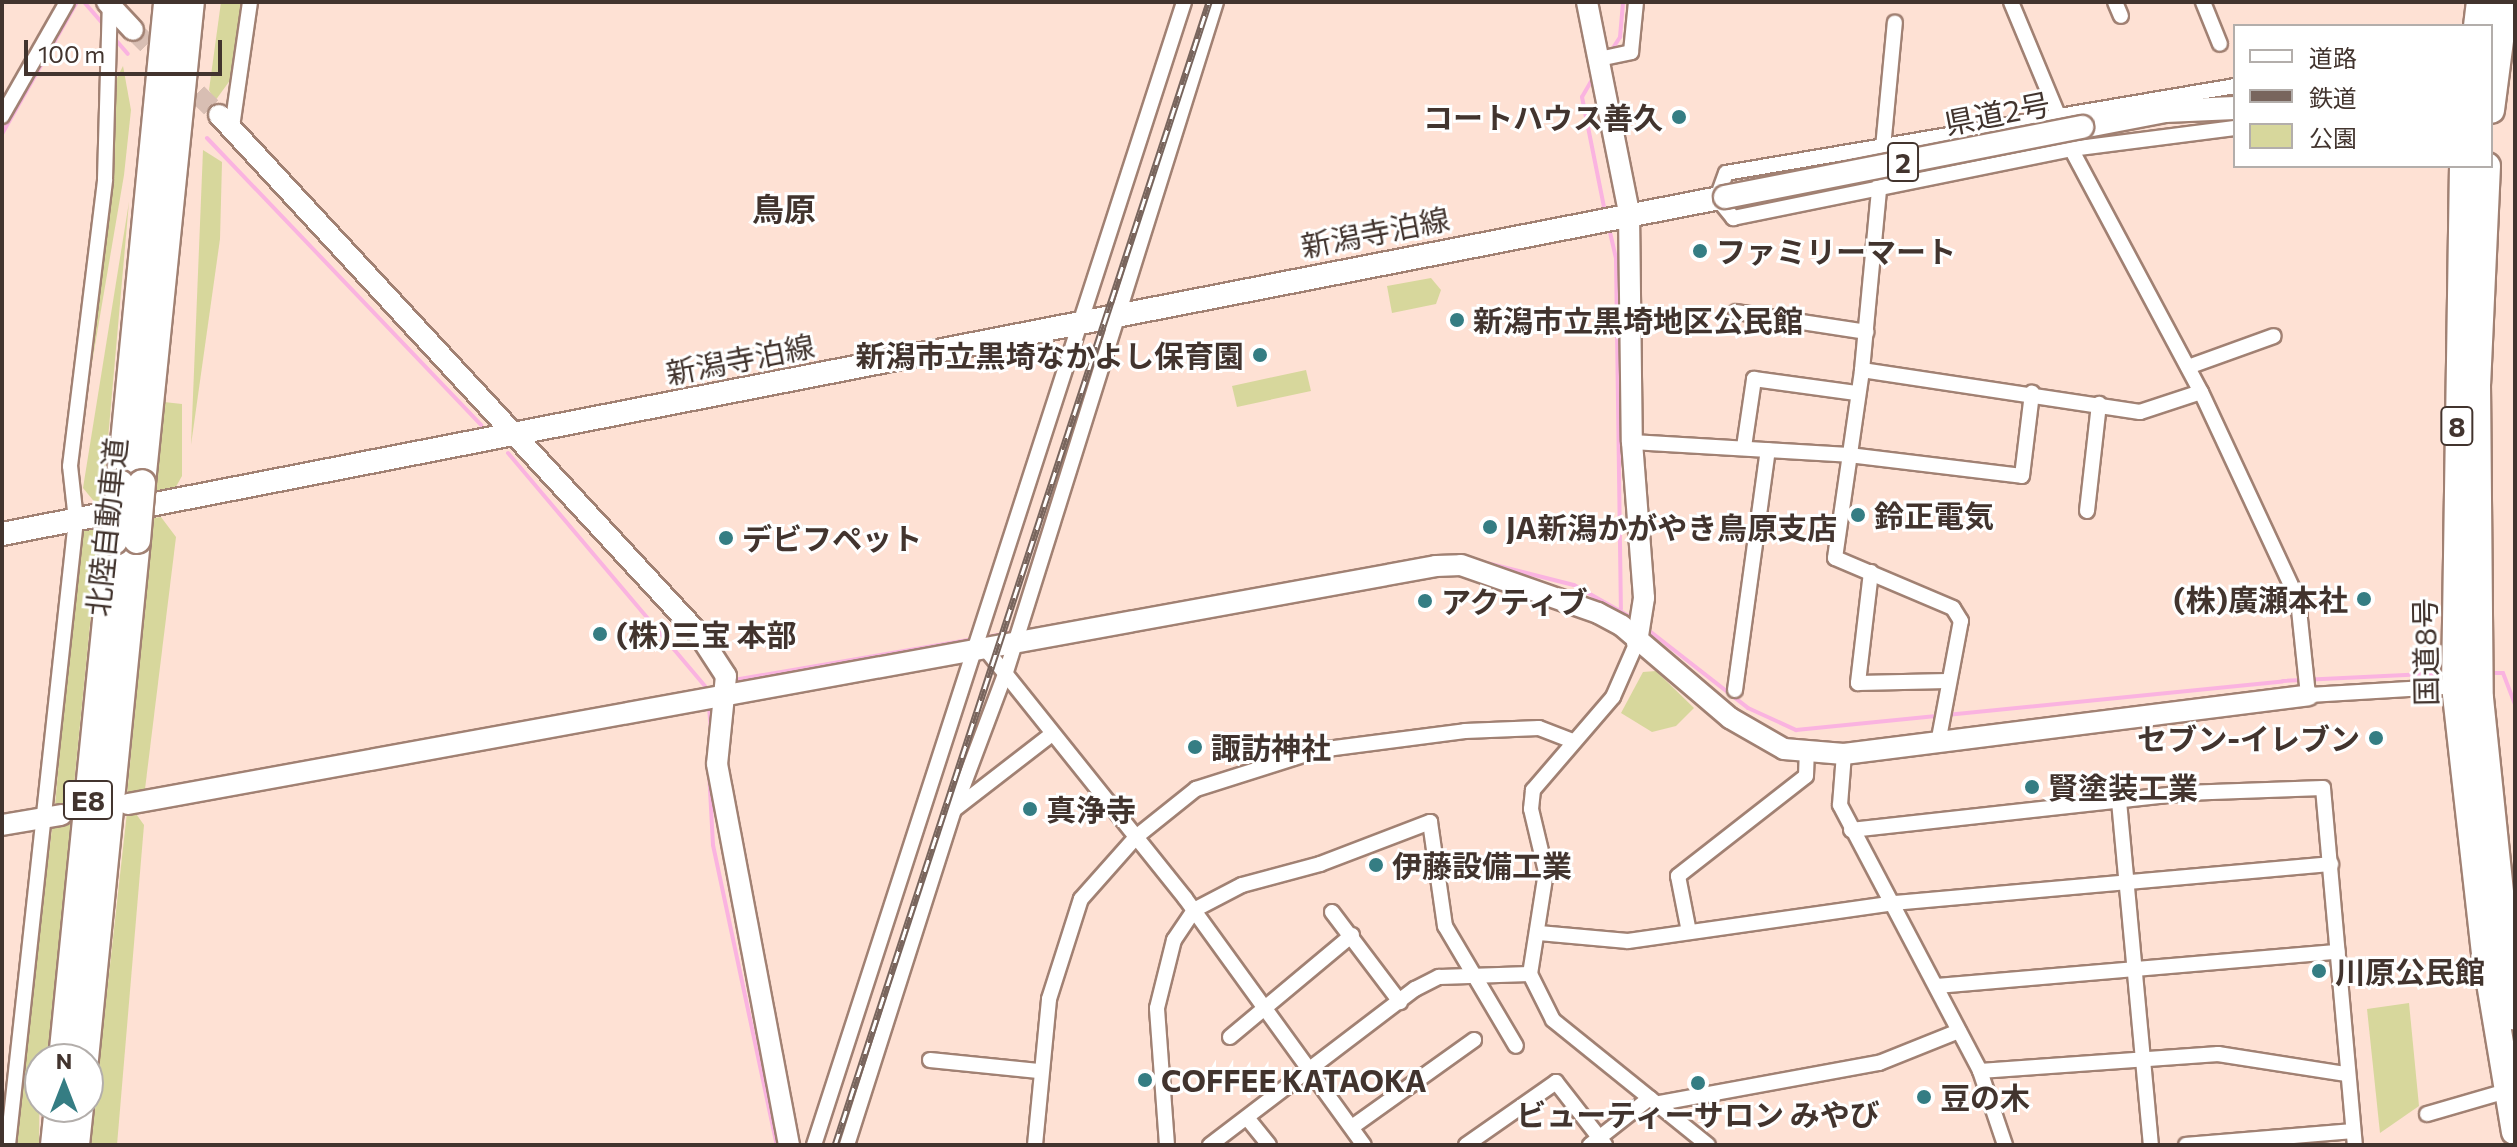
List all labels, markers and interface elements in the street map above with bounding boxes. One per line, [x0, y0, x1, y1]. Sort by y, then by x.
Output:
scale bar [28, 24, 226, 74]
legend [2233, 24, 2493, 168]
text: 100 m [38, 39, 105, 68]
text: 道路 [2309, 43, 2357, 72]
text: 鉄道 [2309, 83, 2357, 112]
street label: 県道2号 [1941, 85, 2053, 141]
place label: コートハウス善久 [1423, 99, 1663, 135]
marker: コートハウス善久 [1670, 108, 1688, 126]
text: 公園 [2309, 123, 2357, 152]
road number: 2 [1887, 138, 1919, 186]
district label: 鳥原 [752, 189, 816, 227]
street label: 新潟寺泊線 [1298, 200, 1452, 264]
place label: ファミリーマート [1716, 233, 1956, 269]
marker: ファミリーマート [1691, 242, 1709, 260]
place label: 新潟市立黒埼地区公民館 [1473, 302, 1803, 338]
marker: 新潟市立黒埼地区公民館 [1448, 311, 1466, 329]
street label: 新潟寺泊線 [663, 327, 817, 391]
place label: 新潟市立黒埼なかよし保育園 [854, 337, 1244, 373]
marker: 新潟市立黒埼なかよし保育園 [1251, 346, 1269, 364]
road number: 8 [2439, 402, 2475, 450]
street label: 北陸自動車道 [79, 436, 133, 618]
place label: 鈴正電気 [1874, 497, 1994, 533]
marker: 鈴正電気 [1849, 506, 1867, 524]
place label: JA新潟かがやき鳥原支店 [1506, 509, 1837, 545]
marker: JA新潟かがやき鳥原支店 [1481, 518, 1499, 536]
place label: デビフペット [742, 520, 922, 556]
marker: デビフペット [717, 529, 735, 547]
place label: (株)廣瀬本社 [2173, 581, 2348, 617]
place label: アクティブ [1441, 583, 1591, 619]
marker: (株)廣瀬本社 [2355, 590, 2373, 608]
marker: アクティブ [1416, 592, 1434, 610]
street label: 国道8号 [2406, 598, 2444, 706]
place label: (株)三宝 本部 [616, 616, 796, 652]
marker: (株)三宝 本部 [591, 625, 609, 643]
place label: セブン-イレブン [2137, 720, 2360, 756]
place label: 諏訪神社 [1211, 729, 1331, 765]
marker: セブン-イレブン [2367, 729, 2385, 747]
marker: 諏訪神社 [1186, 738, 1204, 756]
place label: 賢塗装工業 [2048, 769, 2198, 805]
road number: E8 [62, 776, 114, 824]
marker: 賢塗装工業 [2023, 778, 2041, 796]
place label: 真浄寺 [1046, 791, 1136, 827]
marker: 真浄寺 [1021, 800, 1039, 818]
place label: 伊藤設備工業 [1392, 847, 1572, 883]
marker: 伊藤設備工業 [1367, 856, 1385, 874]
place label: 川原公民館 [2335, 953, 2485, 989]
marker: 川原公民館 [2310, 962, 2328, 980]
north arrow [24, 1043, 104, 1123]
text: N [56, 1047, 72, 1074]
place label: COFFEE KATAOKA [1161, 1062, 1426, 1098]
marker: COFFEE KATAOKA [1136, 1071, 1154, 1089]
marker: ビューティーサロン みやび [1689, 1074, 1707, 1092]
place label: 豆の木 [1940, 1079, 2030, 1115]
marker: 豆の木 [1915, 1088, 1933, 1106]
place label: ビューティーサロン みやび [1515, 1096, 1881, 1132]

